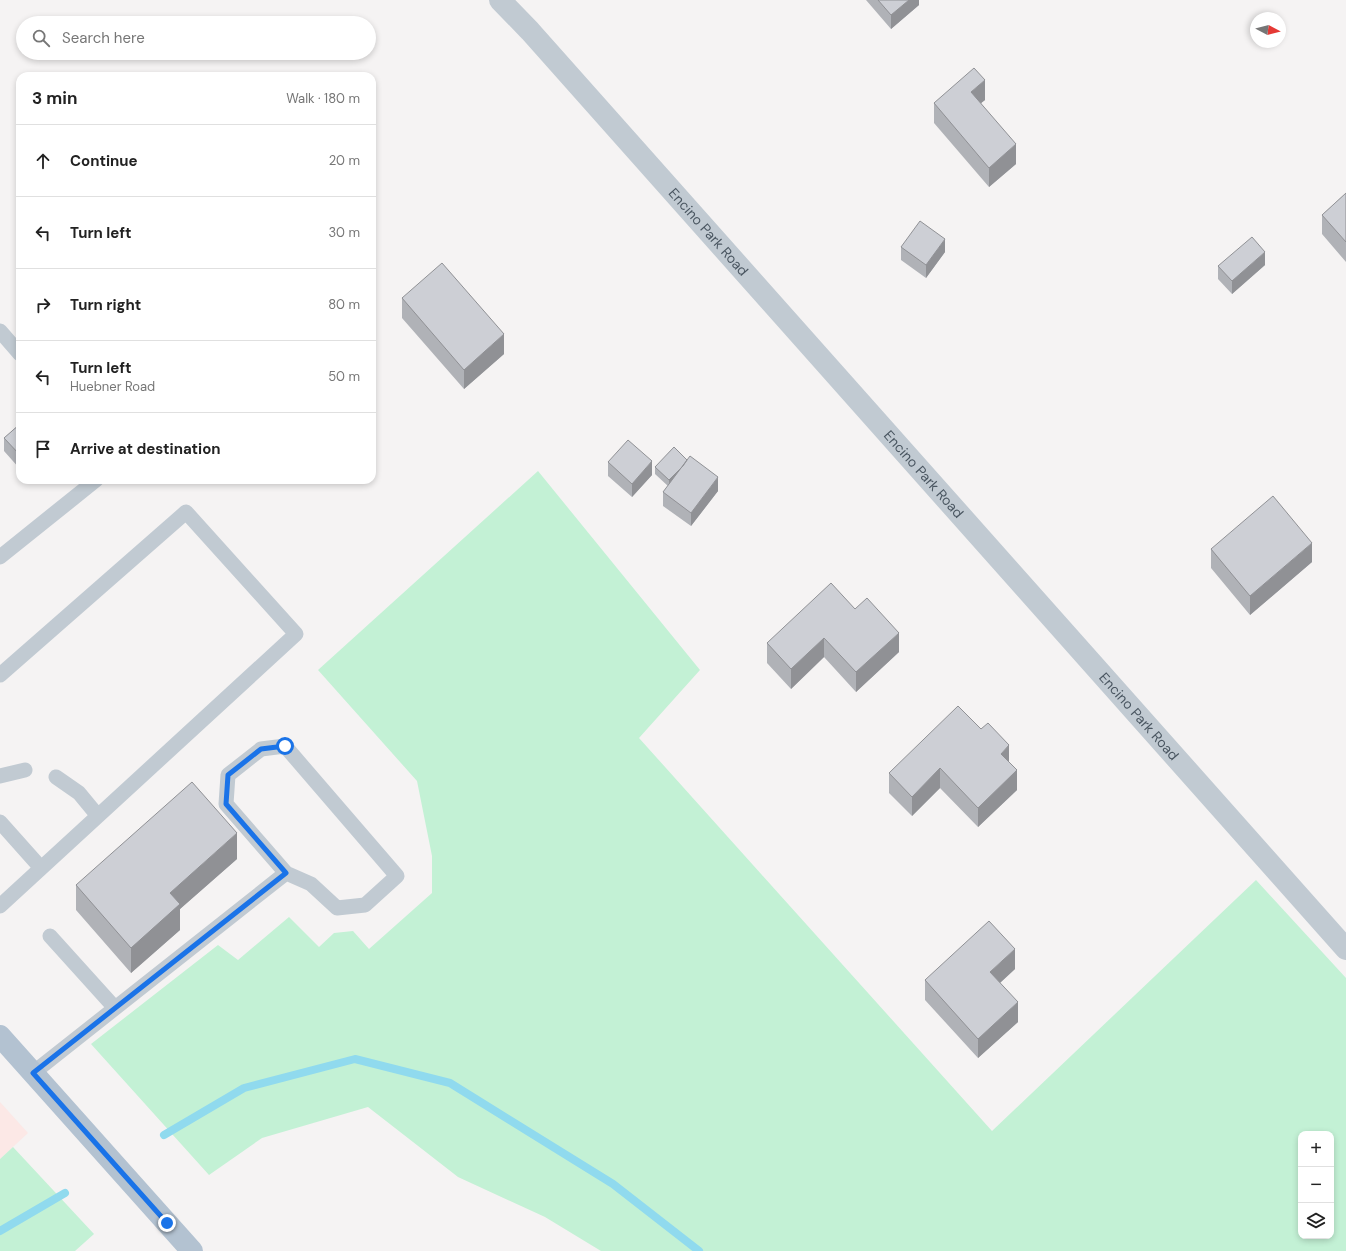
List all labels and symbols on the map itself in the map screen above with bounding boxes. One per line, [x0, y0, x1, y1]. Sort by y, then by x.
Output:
north arrow [1250, 12, 1286, 48]
street label: Encino Park Road [665, 184, 752, 280]
street label: Encino Park Road [880, 426, 968, 522]
street label: Encino Park Road [1095, 669, 1183, 764]
route start [276, 737, 294, 755]
route end [158, 1214, 176, 1232]

